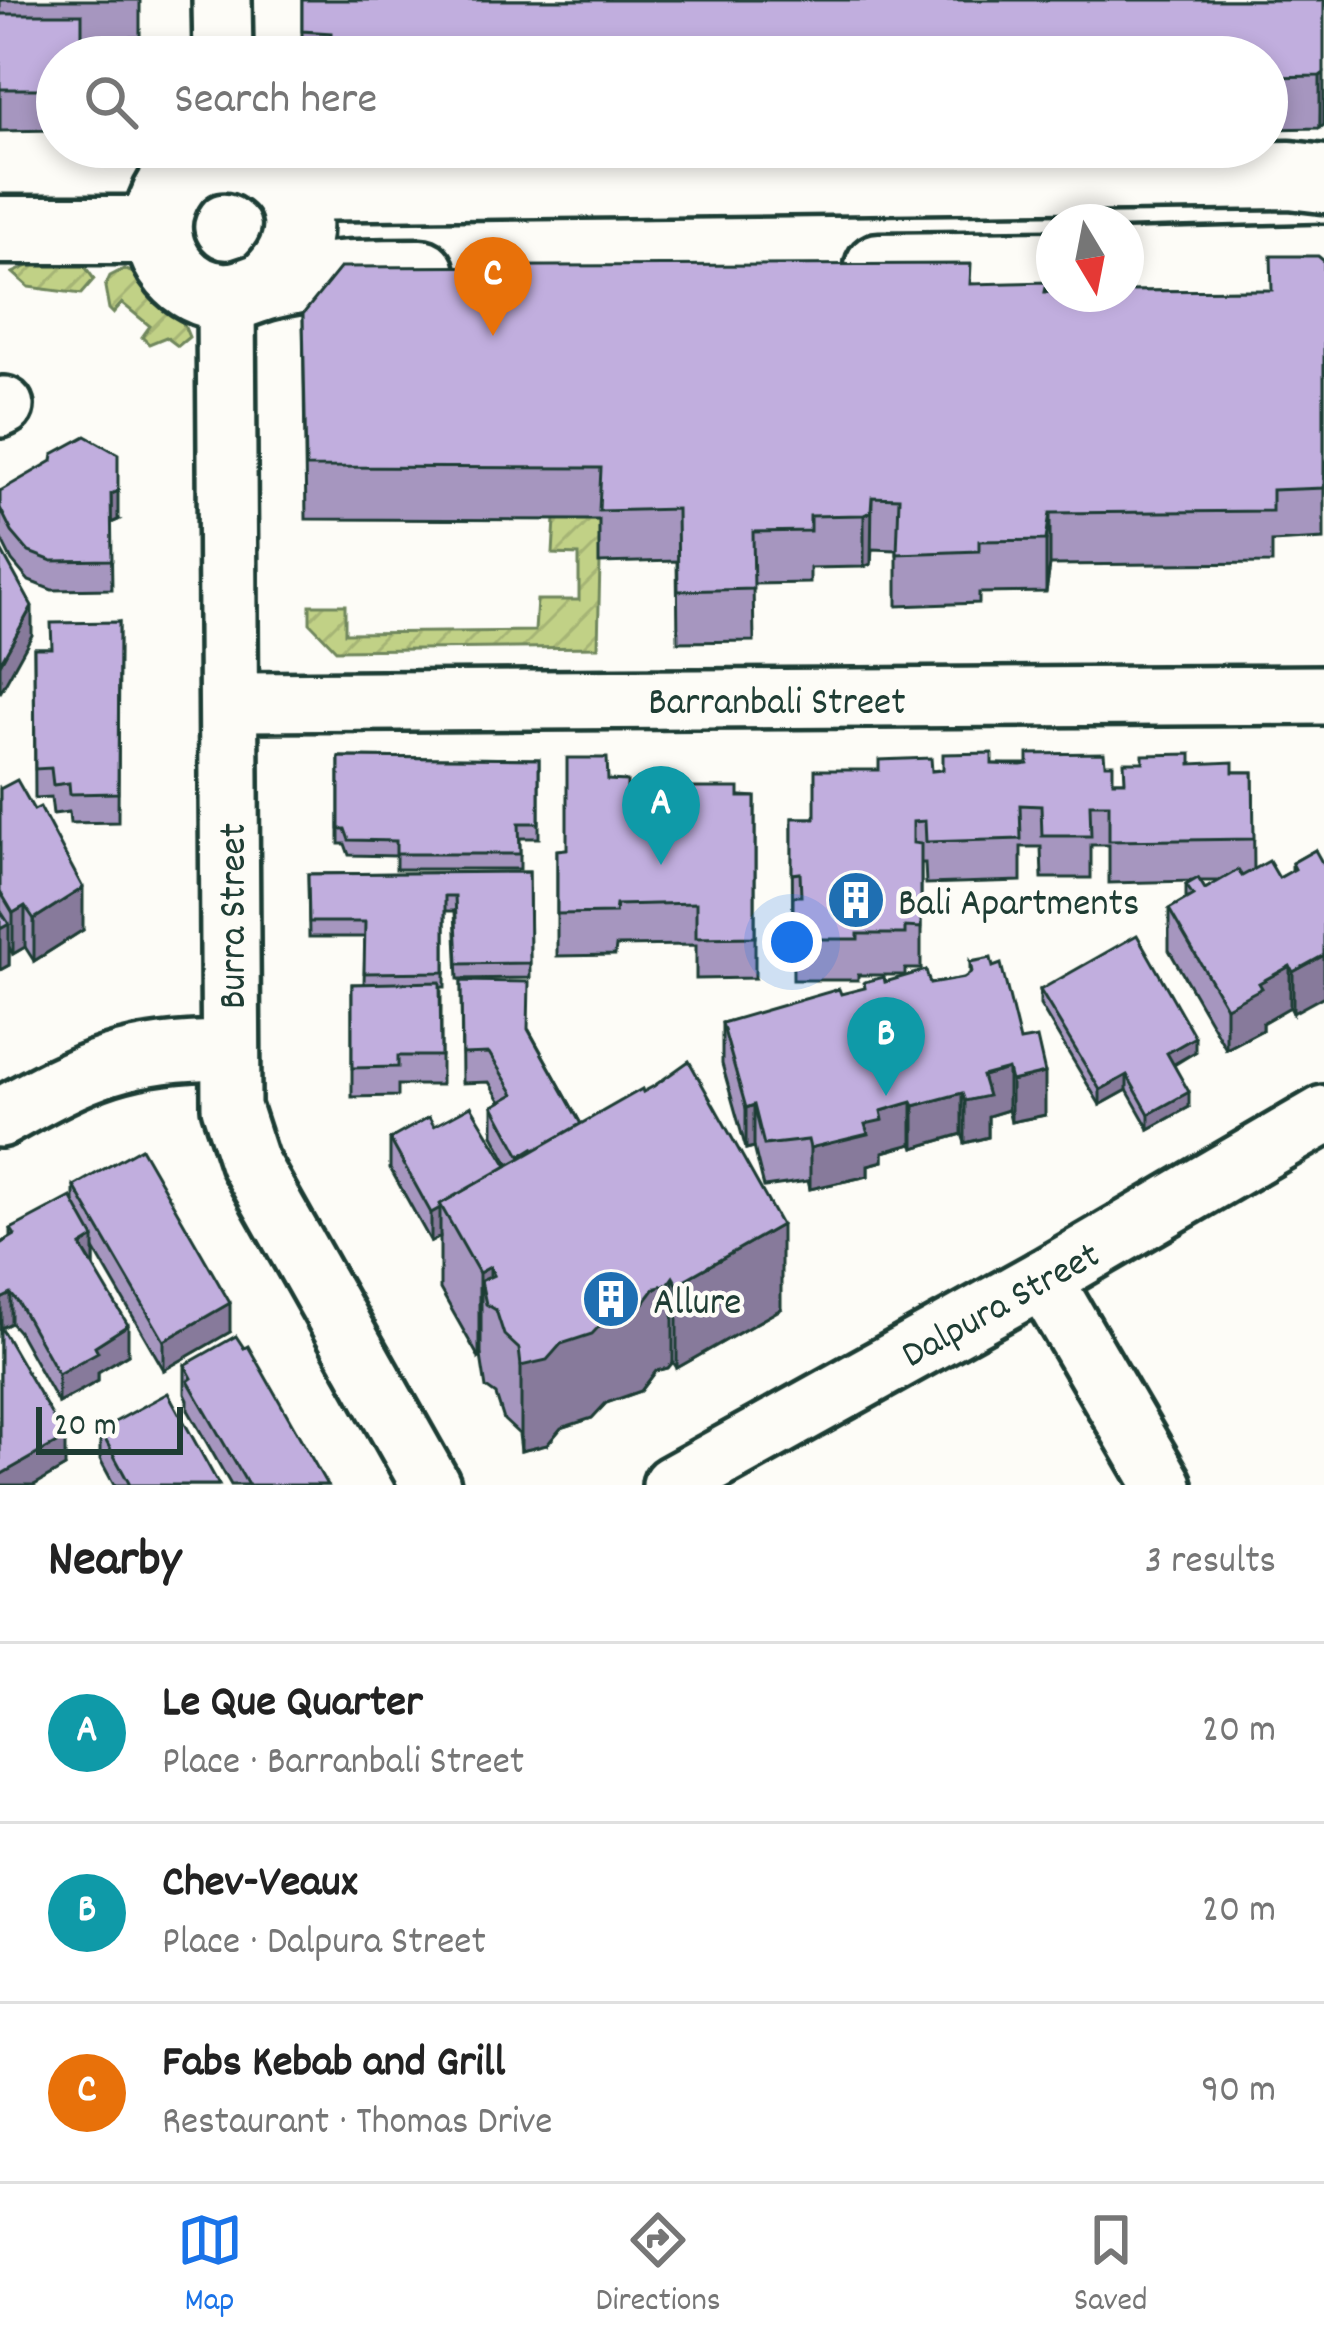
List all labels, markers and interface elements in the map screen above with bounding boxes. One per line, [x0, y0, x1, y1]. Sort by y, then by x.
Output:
search box [36, 36, 1288, 168]
icon: search [78, 69, 144, 135]
text: Search here [174, 70, 377, 134]
north arrow [1036, 204, 1144, 312]
pin: C [454, 237, 532, 336]
street label: Barranbali Street [648, 678, 906, 733]
pin: A [622, 766, 700, 865]
street label: Burra Street [209, 823, 264, 1009]
building icon: Bali Apartments [825, 869, 887, 931]
place label: Bali Apartments [898, 879, 1139, 934]
your location [762, 912, 822, 972]
pin: B [847, 997, 925, 1096]
street label: Dalpura Street [893, 1231, 1111, 1385]
building icon: Allure [580, 1268, 642, 1330]
place label: Allure [653, 1278, 741, 1333]
scale bar [36, 1401, 183, 1454]
text: 20 m [54, 1404, 117, 1451]
text: Nearby [48, 1527, 181, 1599]
text: 3 results [1145, 1536, 1276, 1591]
text: Le Que Quarter [162, 1673, 423, 1737]
text: A [76, 1705, 98, 1760]
text: 20 m [1202, 1705, 1276, 1760]
text: Place · Barranbali Street [162, 1737, 524, 1792]
text: Chev-Veaux [162, 1853, 357, 1917]
text: B [78, 1885, 96, 1940]
text: 20 m [1202, 1885, 1276, 1940]
text: Place · Dalpura Street [162, 1917, 486, 1972]
text: Fabs Kebab and Grill [162, 2033, 505, 2097]
text: C [77, 2065, 97, 2120]
text: 90 m [1201, 2065, 1276, 2120]
text: Restaurant · Thomas Drive [162, 2097, 552, 2152]
tab: Map [177, 2207, 243, 2326]
tab: Directions [596, 2207, 721, 2326]
tab: Saved [1074, 2207, 1147, 2326]

